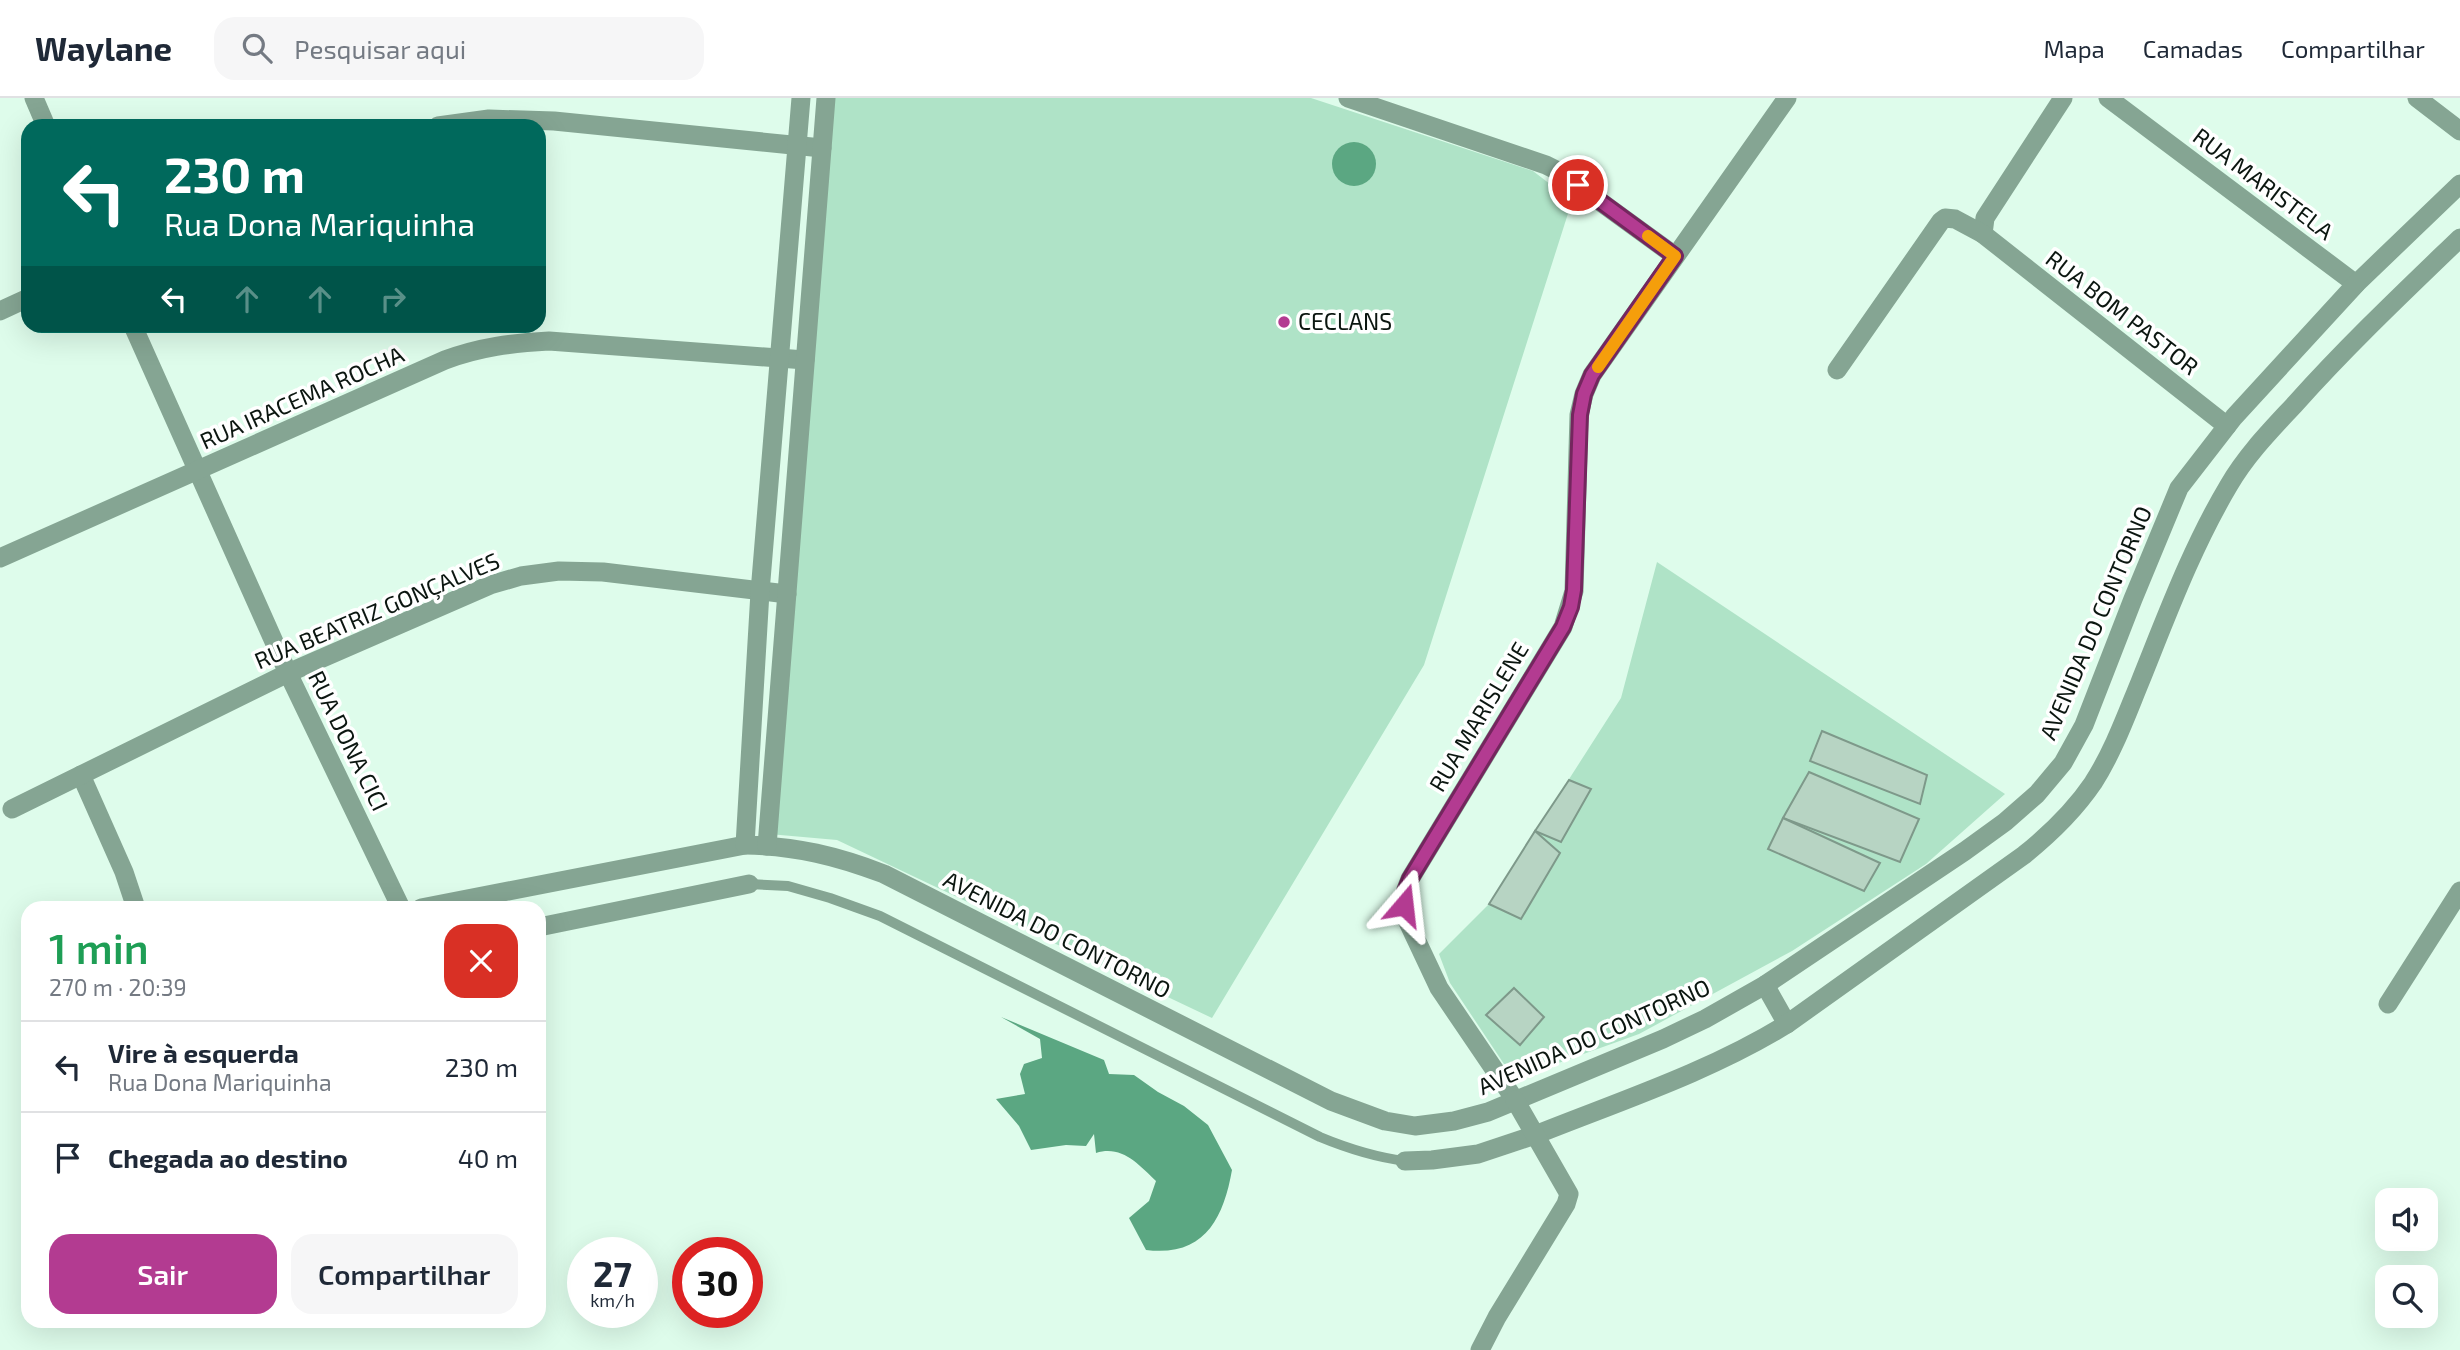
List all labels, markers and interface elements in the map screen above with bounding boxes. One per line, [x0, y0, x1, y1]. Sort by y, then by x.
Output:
search box [214, 17, 704, 80]
text: Waylane [35, 28, 172, 68]
icon: search [238, 29, 276, 67]
text: Pesquisar aqui [294, 33, 466, 64]
text: Mapa [2043, 34, 2105, 63]
text: Camadas [2143, 34, 2243, 63]
text: Compartilhar [2281, 34, 2425, 63]
street label: RUA MARISTELA [2188, 121, 2340, 245]
text: 230 m [164, 144, 305, 203]
icon: left [49, 147, 140, 238]
pin [1548, 155, 1608, 215]
icon: arrive [1559, 166, 1597, 204]
text: Rua Dona Mariquinha [164, 204, 475, 242]
street label: RUA BOM PASTOR [2041, 244, 2204, 380]
icon: left [155, 280, 193, 318]
icon: ahead [228, 280, 266, 318]
icon: ahead [301, 280, 339, 318]
icon: right [374, 280, 412, 318]
place label: CECLANS [1298, 307, 1392, 335]
marker: CECLANS [1276, 314, 1292, 330]
street label: RUA IRACEMA ROCHA [195, 339, 408, 455]
street label: AVENIDA DO CONTORNO [2033, 502, 2157, 744]
street label: RUA BEATRIZ GONÇALVES [250, 546, 504, 675]
street label: RUA MARISLENE [1422, 637, 1534, 796]
street label: RUA DONA CICI [303, 666, 395, 815]
street label: AVENIDA DO CONTORNO [939, 865, 1176, 1004]
position arrow [1367, 868, 1441, 942]
text: 1 min [49, 922, 149, 972]
button: close [444, 924, 518, 998]
street label: AVENIDA DO CONTORNO [1473, 972, 1714, 1100]
text: 270 m · 20:39 [49, 973, 187, 1001]
text: Vire à esquerda [108, 1037, 299, 1068]
icon: left [49, 1048, 87, 1086]
text: 230 m [445, 1051, 518, 1082]
text: Rua Dona Mariquinha [108, 1068, 332, 1096]
icon: arrive [49, 1139, 87, 1177]
text: Chegada ao destino [108, 1142, 348, 1173]
text: 40 m [458, 1142, 518, 1173]
map controls [2375, 1188, 2438, 1328]
button: sound [2375, 1188, 2438, 1251]
button: Sair [49, 1234, 277, 1314]
button: Compartilhar [291, 1234, 518, 1314]
speed limit sign: 30 [672, 1237, 763, 1328]
text: 27 [593, 1252, 632, 1294]
button: search [2375, 1265, 2438, 1328]
text: km/h [590, 1289, 635, 1311]

